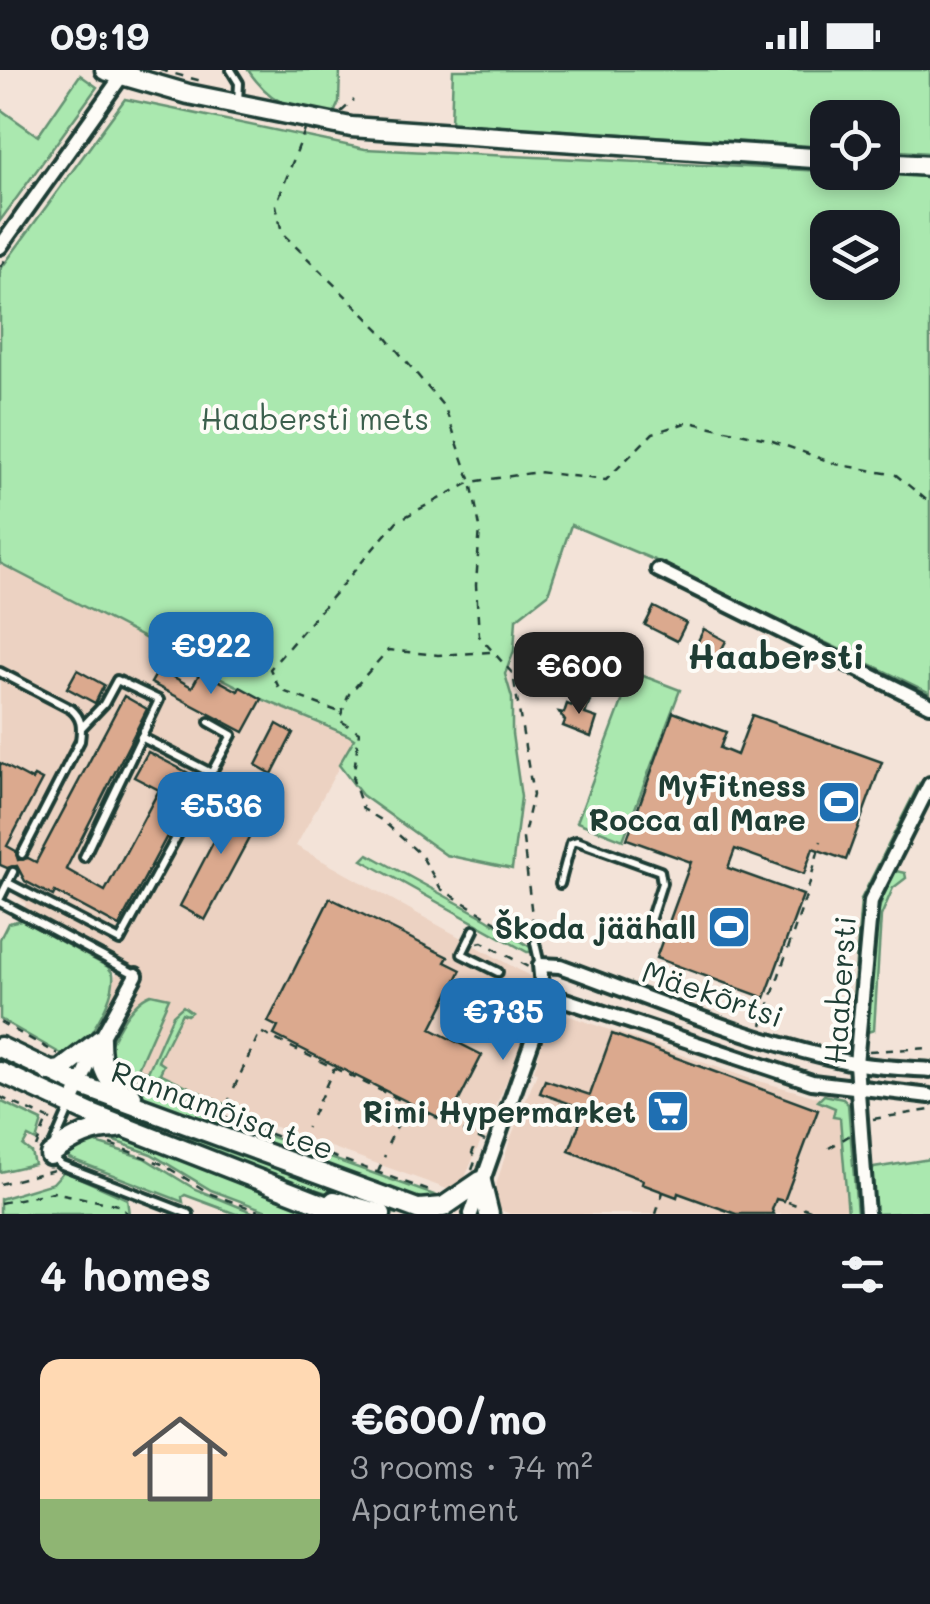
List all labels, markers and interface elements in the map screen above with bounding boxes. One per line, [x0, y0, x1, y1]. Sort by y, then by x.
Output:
text: 09:19 [50, 10, 149, 60]
map controls [810, 100, 900, 300]
button: locate [810, 100, 900, 190]
button: layers [810, 210, 900, 300]
park label: Haabersti mets [201, 398, 429, 438]
pin: €922 [152, 612, 270, 697]
text: €922 [171, 623, 251, 665]
pin: €600 [520, 632, 638, 717]
district label: Haabersti [687, 632, 865, 678]
text: €600 [536, 643, 622, 685]
place label: MyFitness Rocca al Mare [588, 765, 806, 839]
pin: €536 [162, 772, 280, 857]
sports icon: MyFitness Rocca al Mare [816, 779, 862, 825]
text: €536 [179, 783, 263, 825]
sports icon: Škoda jäähall [706, 904, 752, 950]
place label: Škoda jäähall [494, 907, 696, 947]
street label: Haabersti [814, 915, 864, 1065]
street label: Mäekõrtsi [637, 950, 789, 1036]
pin: €735 [444, 978, 562, 1063]
text: €735 [462, 989, 544, 1031]
street label: Rannamõisa tee [106, 1050, 340, 1168]
supermarket icon: Rimi Hypermarket [645, 1088, 691, 1134]
place label: Rimi Hypermarket [362, 1091, 636, 1131]
text: 4 homes [40, 1247, 211, 1302]
icon: filters [835, 1247, 890, 1302]
text: €600/mo [350, 1390, 547, 1445]
icon: home [120, 1399, 240, 1519]
text: 3 rooms · 74 m² [350, 1445, 593, 1487]
text: Apartment [350, 1487, 519, 1529]

